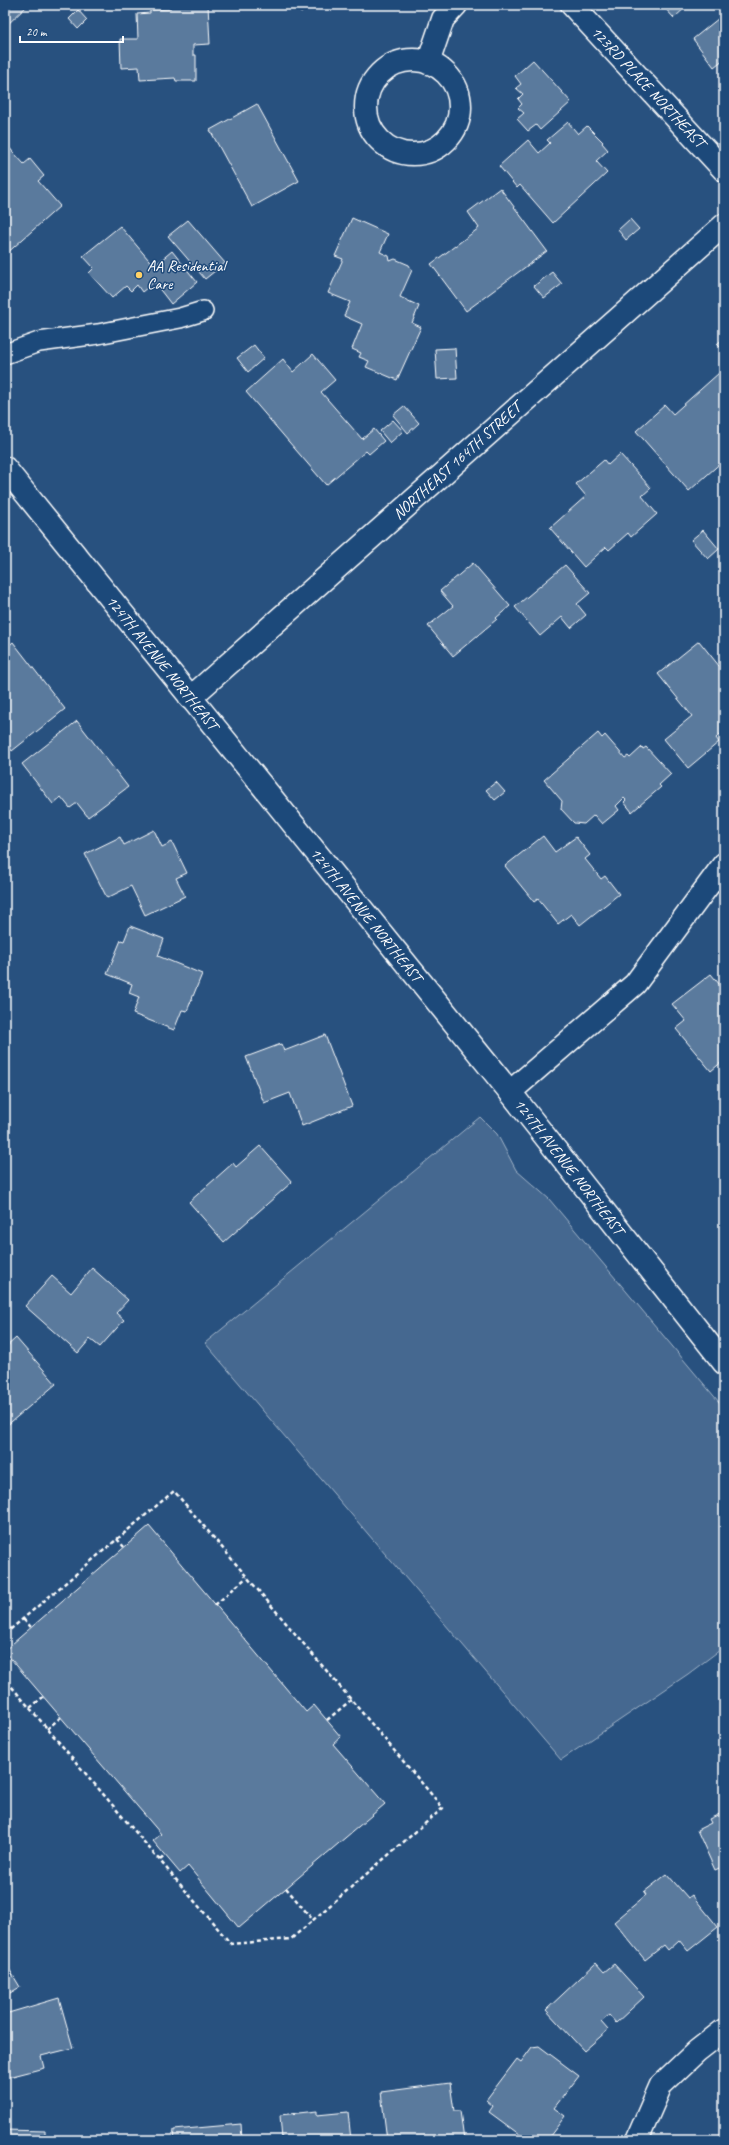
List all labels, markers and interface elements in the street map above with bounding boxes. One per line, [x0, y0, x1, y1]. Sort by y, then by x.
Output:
scale bar [20, 18, 123, 44]
street label: 123RD PLACE NORTHEAST [587, 22, 712, 154]
text: 20 m [26, 24, 48, 40]
place label: AA Residential Care [147, 256, 228, 294]
marker: AA Residential Care [134, 270, 144, 280]
street label: NORTHEAST 164TH STREET [389, 395, 529, 524]
street label: 124TH AVENUE NORTHEAST [102, 592, 225, 737]
street label: 124TH AVENUE NORTHEAST [306, 844, 429, 989]
street label: 124TH AVENUE NORTHEAST [510, 1095, 631, 1242]

